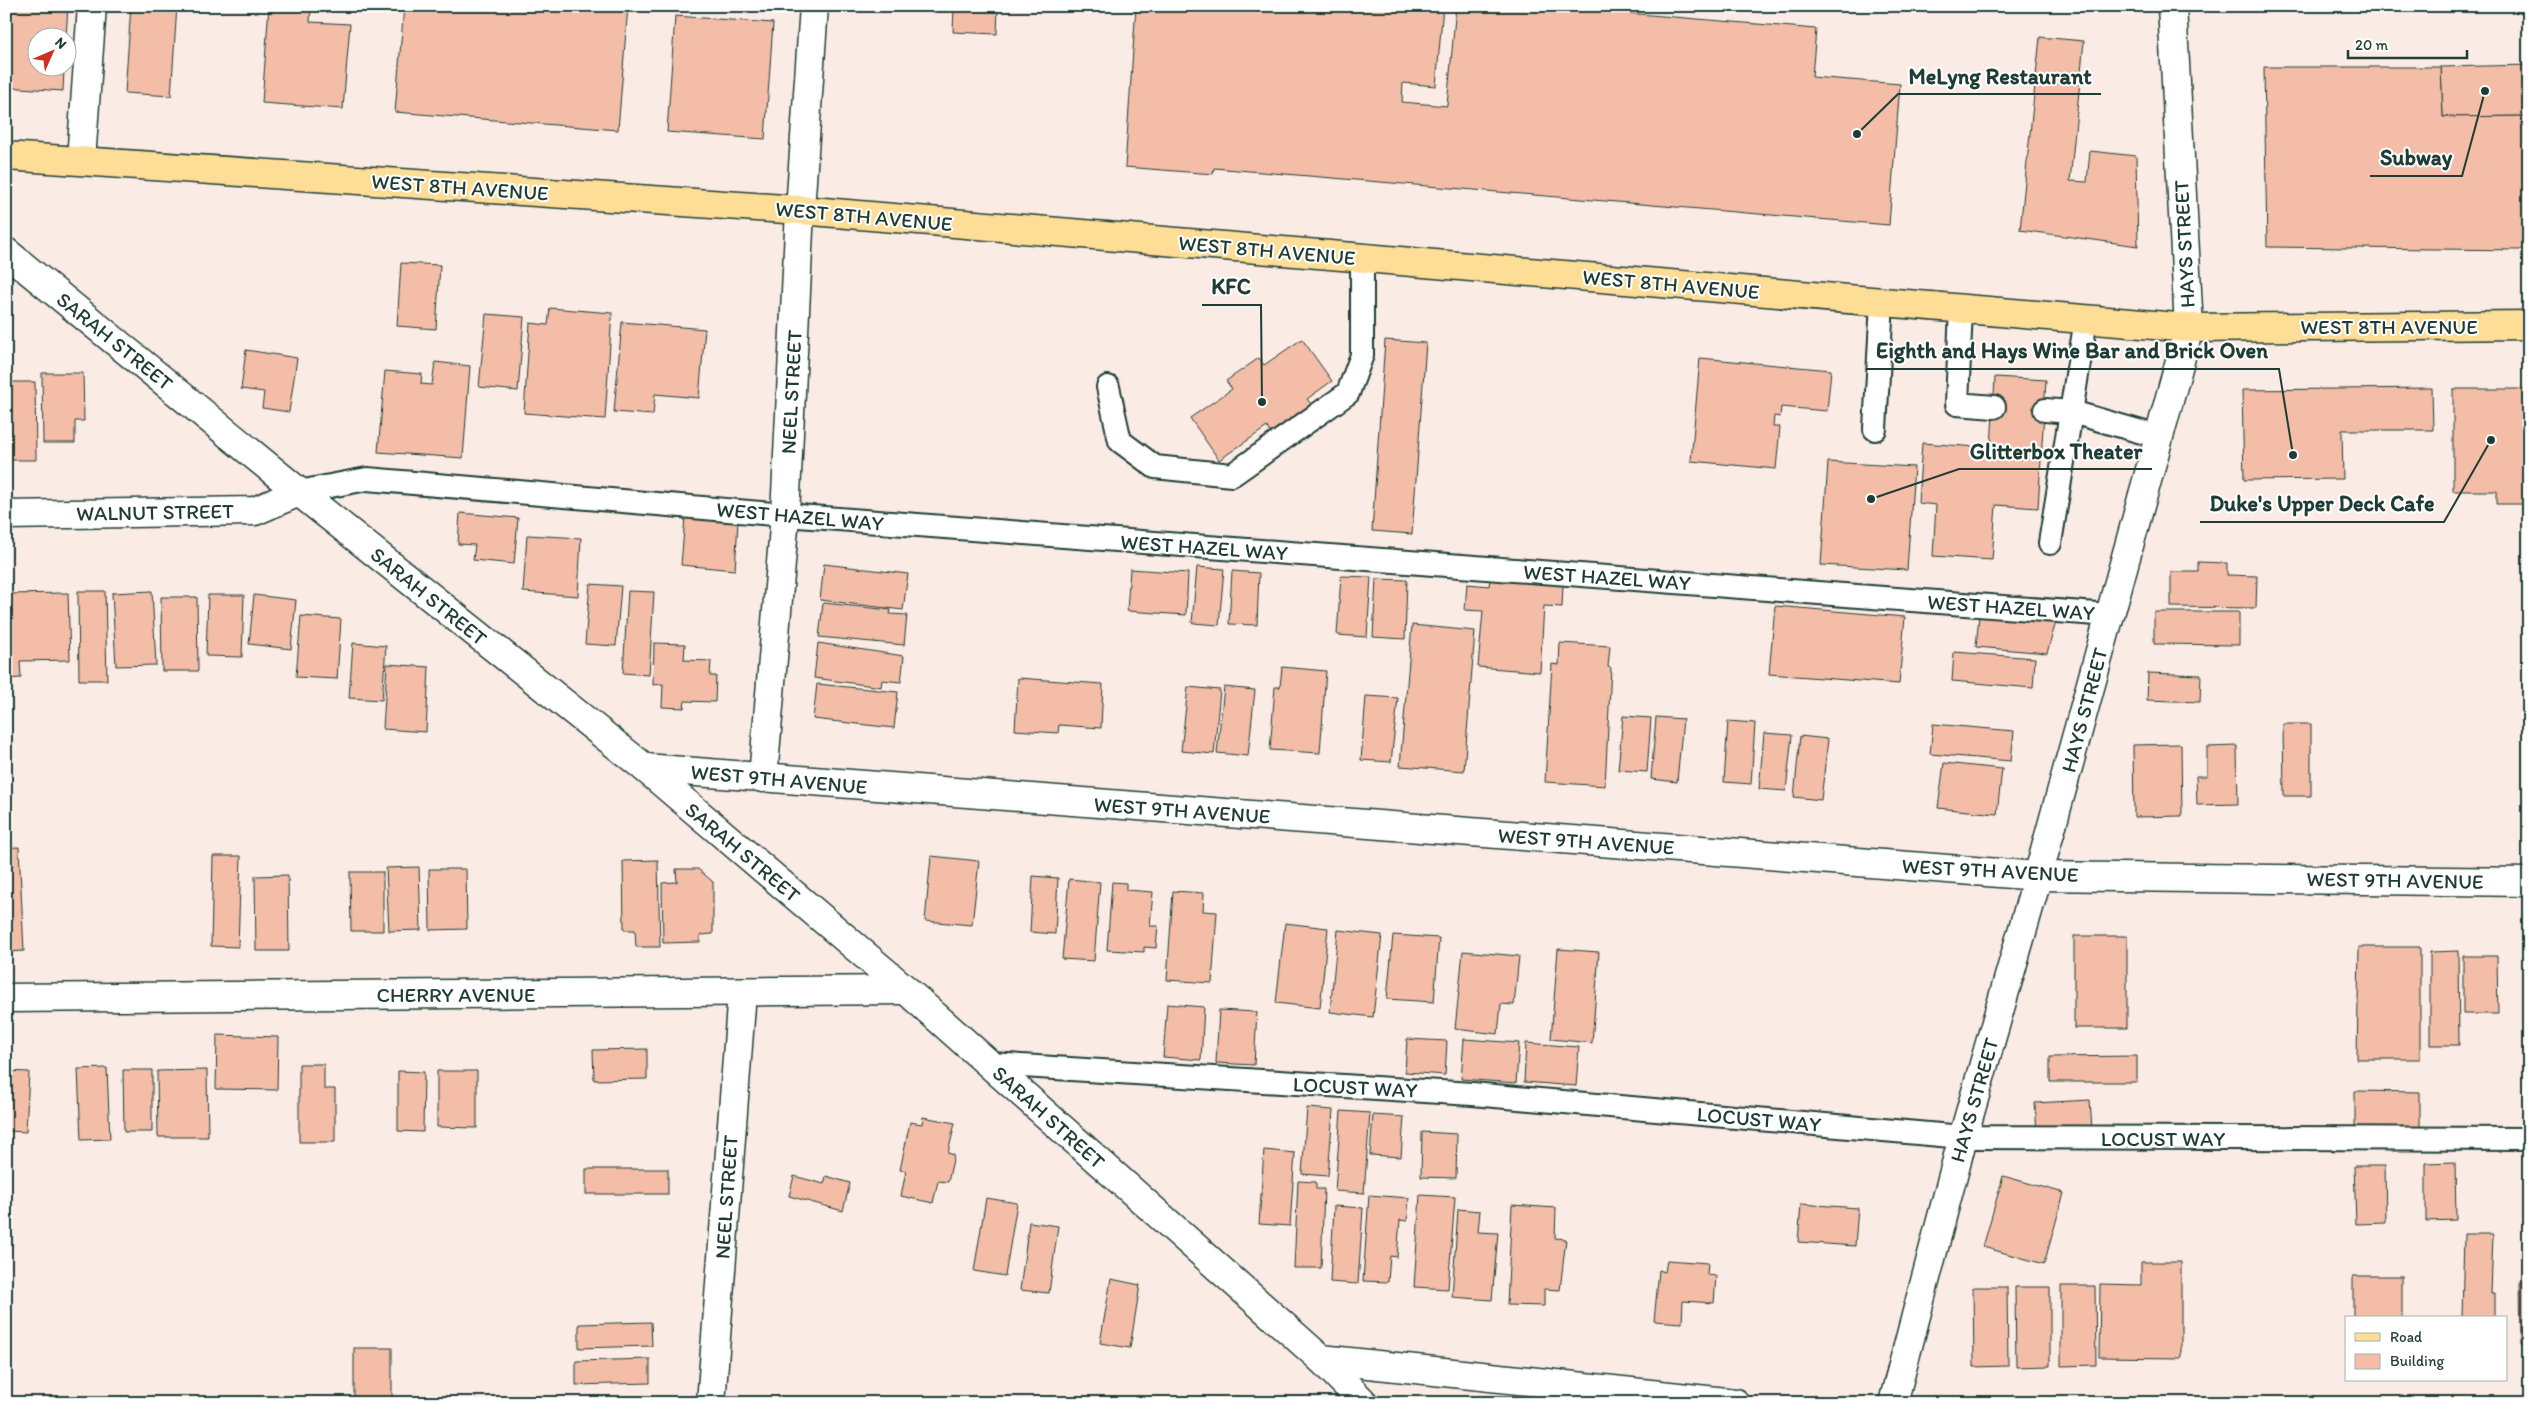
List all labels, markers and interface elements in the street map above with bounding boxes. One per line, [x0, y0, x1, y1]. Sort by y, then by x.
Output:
north arrow [28, 28, 78, 78]
scale bar [2348, 28, 2466, 60]
text: N [51, 34, 70, 53]
text: 20 m [2355, 36, 2389, 54]
callout: MeLyng Restaurant [1898, 57, 2101, 94]
text: MeLyng Restaurant [1908, 63, 2092, 90]
callout: Subway [2370, 139, 2462, 176]
text: Subway [2380, 144, 2453, 171]
street label: WEST 8TH AVENUE [371, 168, 549, 206]
street label: HAYS STREET [2168, 179, 2200, 309]
street label: WEST 8TH AVENUE [774, 196, 954, 236]
street label: WEST 8TH AVENUE [1177, 230, 1357, 270]
street label: WEST 8TH AVENUE [1581, 264, 1761, 304]
callout: KFC [1202, 268, 1261, 305]
text: KFC [1211, 273, 1251, 300]
street label: SARAH STREET [52, 286, 178, 396]
street label: WEST 8TH AVENUE [2300, 314, 2478, 339]
street label: NEEL STREET [775, 329, 807, 455]
callout: Eighth and Hays Wine Bar and Brick Oven [1866, 332, 2279, 369]
text: Eighth and Hays Wine Bar and Brick Oven [1876, 337, 2268, 364]
callout: Glitterbox Theater [1959, 432, 2152, 469]
text: Glitterbox Theater [1970, 438, 2144, 465]
callout: Duke's Upper Deck Cafe [2200, 485, 2444, 522]
text: Duke's Upper Deck Cafe [2209, 490, 2435, 517]
street label: WEST HAZEL WAY [715, 496, 885, 536]
street label: WALNUT STREET [76, 498, 234, 526]
street label: WEST HAZEL WAY [1119, 529, 1289, 565]
street label: SARAH STREET [366, 541, 492, 651]
street label: WEST HAZEL WAY [1522, 559, 1692, 595]
street label: WEST HAZEL WAY [1926, 589, 2096, 625]
street label: HAYS STREET [2055, 645, 2113, 775]
street label: WEST 9TH AVENUE [690, 759, 868, 799]
street label: WEST 9TH AVENUE [1093, 791, 1271, 829]
street label: SARAH STREET [680, 797, 806, 908]
street label: WEST 9TH AVENUE [1497, 822, 1675, 860]
street label: WEST 9TH AVENUE [1901, 853, 2079, 887]
street label: WEST 9TH AVENUE [2306, 866, 2484, 894]
street label: CHERRY AVENUE [376, 982, 536, 1007]
street label: HAYS STREET [1944, 1035, 2004, 1165]
street label: SARAH STREET [988, 1060, 1110, 1174]
street label: LOCUST WAY [1292, 1071, 1418, 1103]
street label: LOCUST WAY [1696, 1101, 1822, 1137]
street label: LOCUST WAY [2101, 1126, 2225, 1151]
street label: NEEL STREET [709, 1134, 743, 1260]
legend [2345, 1316, 2508, 1382]
text: Road [2390, 1328, 2423, 1346]
text: Building [2390, 1352, 2444, 1370]

